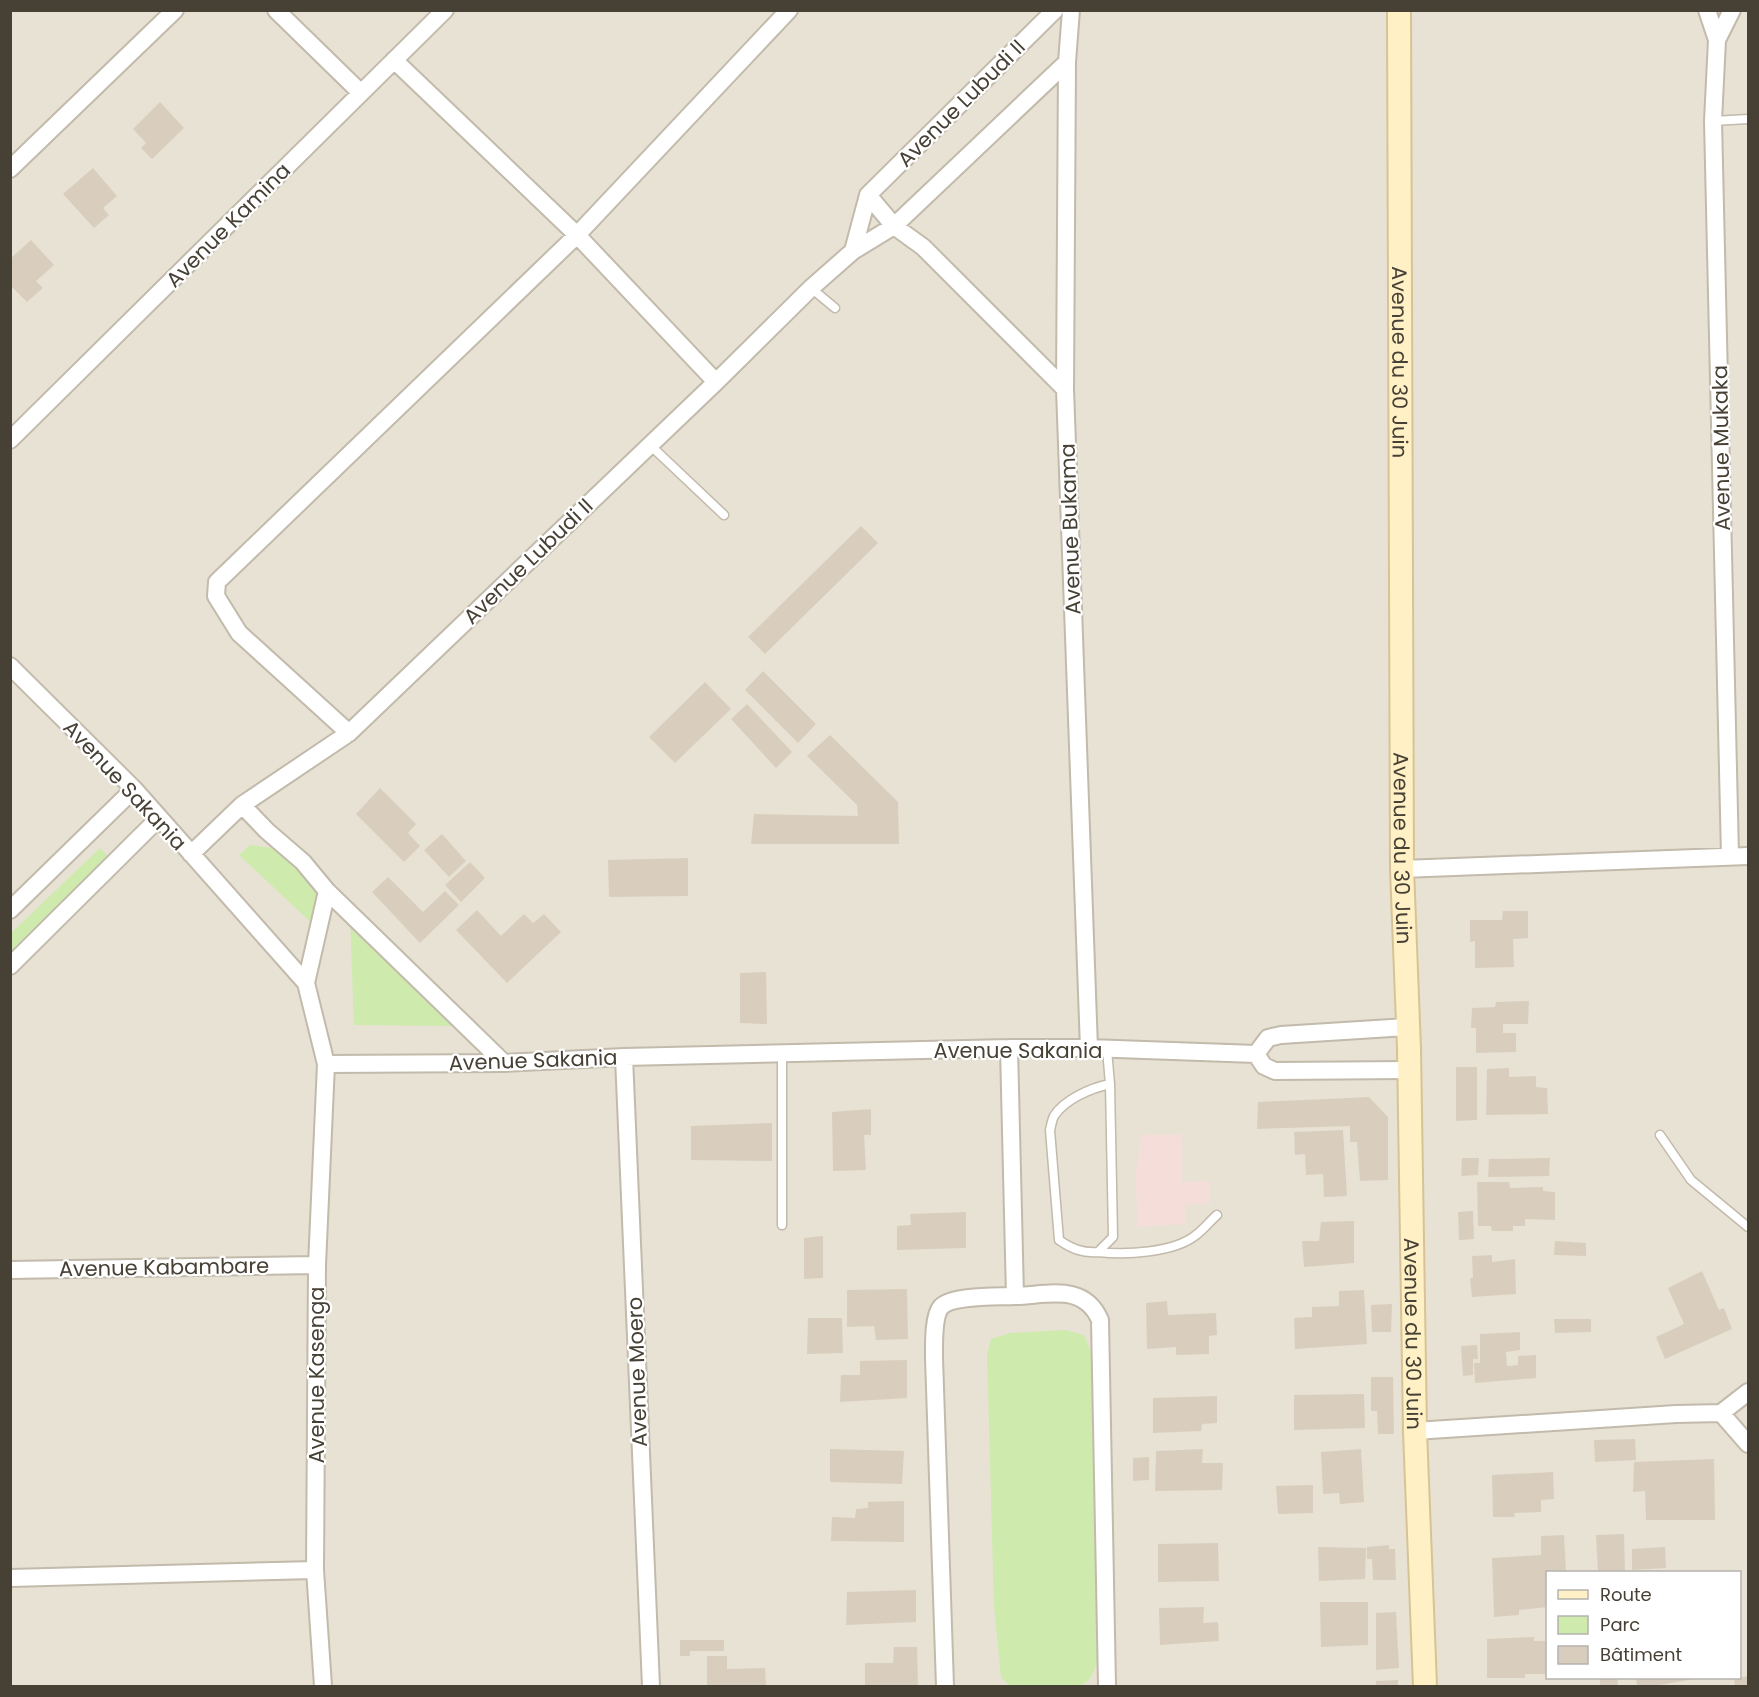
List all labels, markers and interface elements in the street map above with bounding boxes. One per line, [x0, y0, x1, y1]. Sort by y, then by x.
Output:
street label: Avenue Lubudi II [891, 33, 1031, 173]
street label: Avenue Kamina [159, 156, 297, 294]
street label: Avenue du 30 Juin [1385, 266, 1415, 458]
street label: Avenue Mukaka [1705, 365, 1737, 531]
street label: Avenue Bukama [1053, 443, 1087, 615]
street label: Avenue Lubudi II [457, 492, 599, 630]
street label: Avenue Sakania [57, 713, 193, 857]
street label: Avenue du 30 Juin [1387, 752, 1419, 945]
street label: Avenue Sakania [934, 1036, 1102, 1065]
street label: Avenue Sakania [448, 1043, 618, 1077]
street label: Avenue du 30 Juin [1397, 1238, 1429, 1430]
street label: Avenue Kabambare [59, 1251, 269, 1283]
street label: Avenue Kasenga [302, 1286, 331, 1464]
street label: Avenue Moero [620, 1296, 654, 1448]
legend [1546, 1571, 1741, 1679]
text: Route [1600, 1582, 1652, 1607]
text: Parc [1600, 1612, 1640, 1637]
text: Bâtiment [1600, 1642, 1682, 1667]

